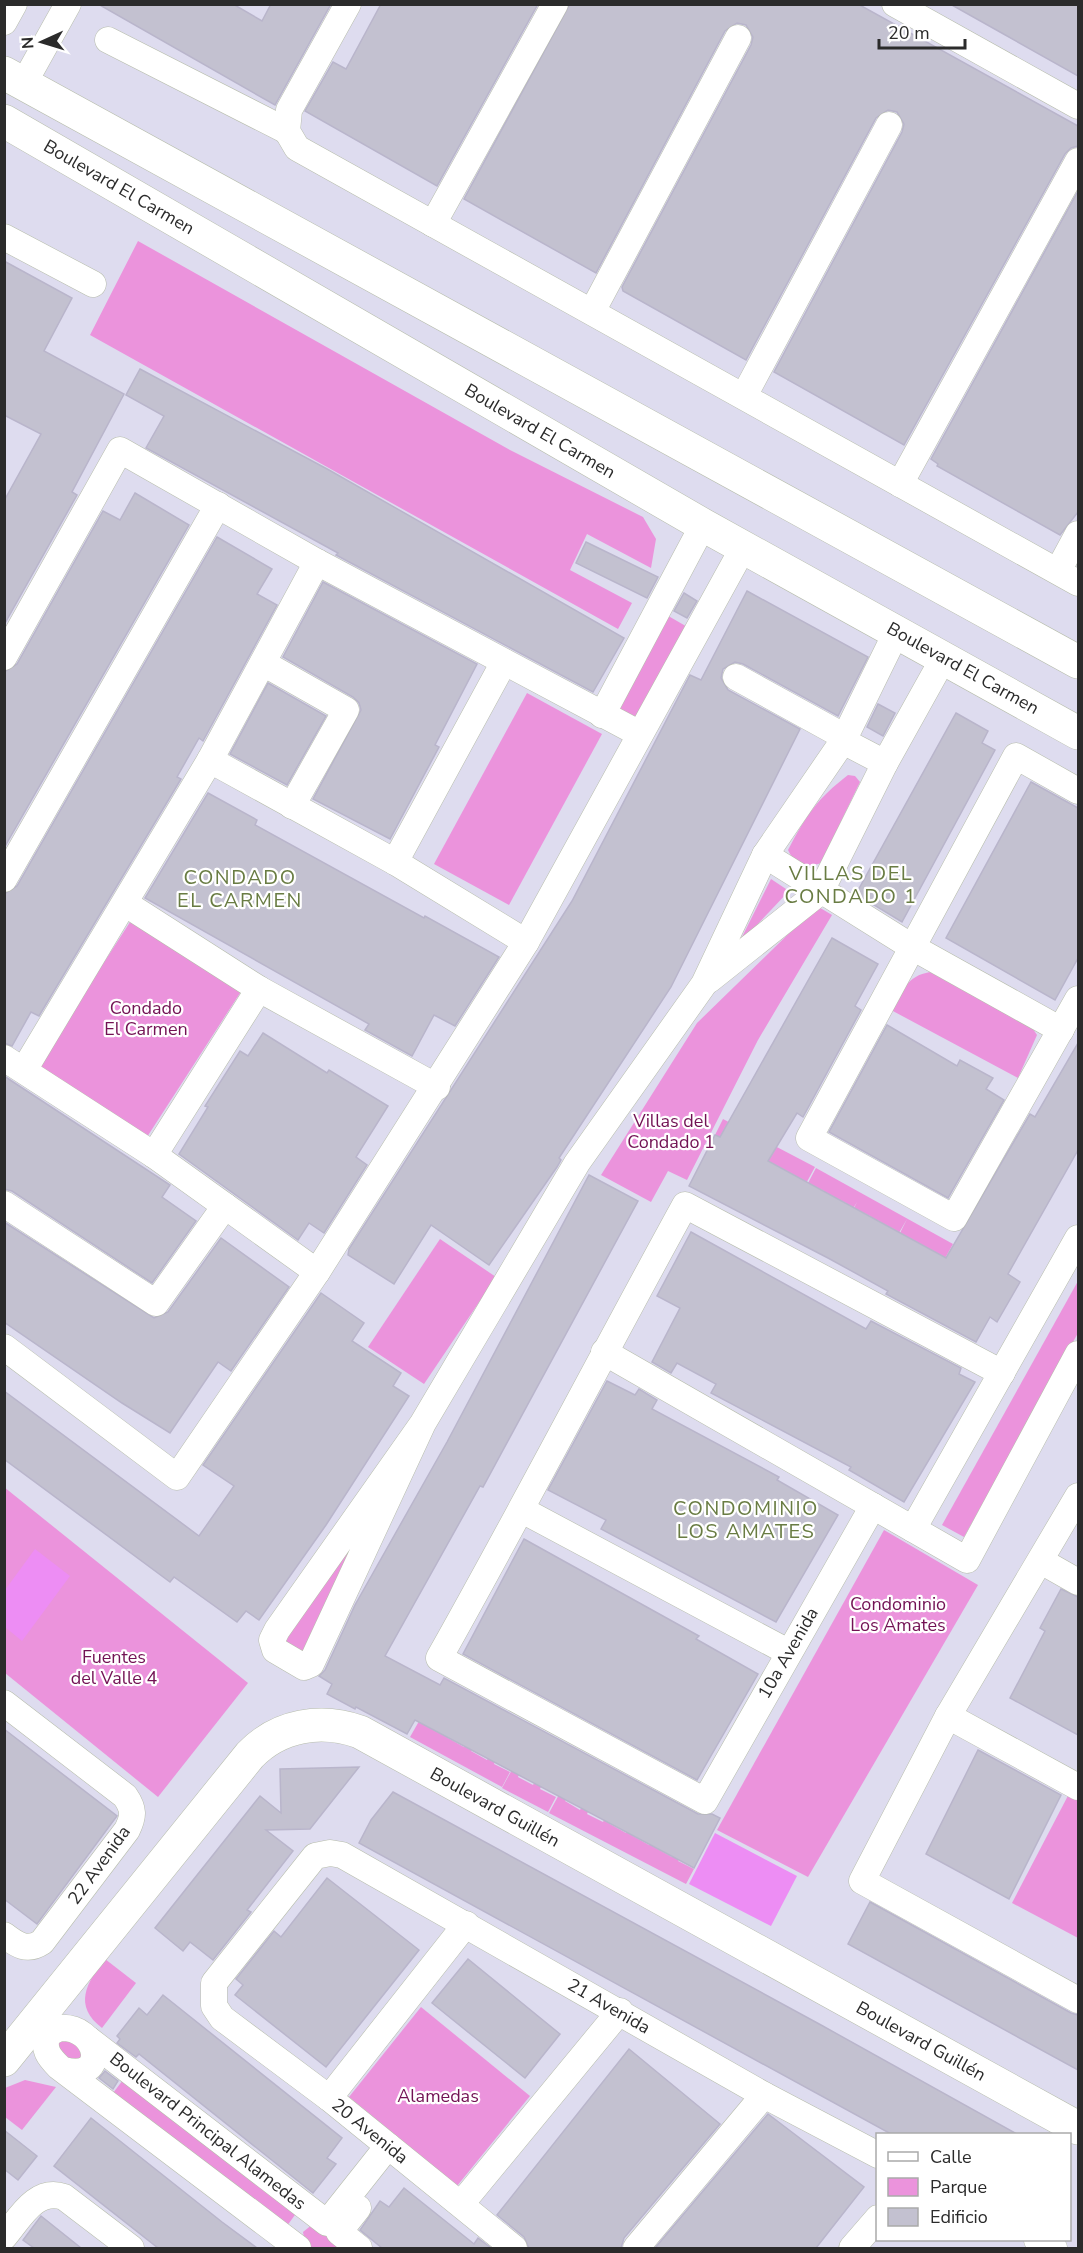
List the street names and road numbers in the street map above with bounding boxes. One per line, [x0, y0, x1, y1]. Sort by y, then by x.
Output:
street label: Boulevard El Carmen [39, 134, 199, 240]
street label: Boulevard El Carmen [460, 378, 620, 484]
street label: Boulevard El Carmen [883, 616, 1043, 720]
street label: 10a Avenida [752, 1603, 824, 1703]
street label: Boulevard Guillén [426, 1761, 564, 1853]
street label: 22 Avenida [62, 1821, 136, 1909]
street label: 21 Avenida [563, 1973, 655, 2039]
street label: Boulevard Guillén [852, 1995, 990, 2087]
street label: Boulevard Principal Alamedas [105, 2047, 311, 2215]
street label: 20 Avenida [327, 2093, 413, 2169]

